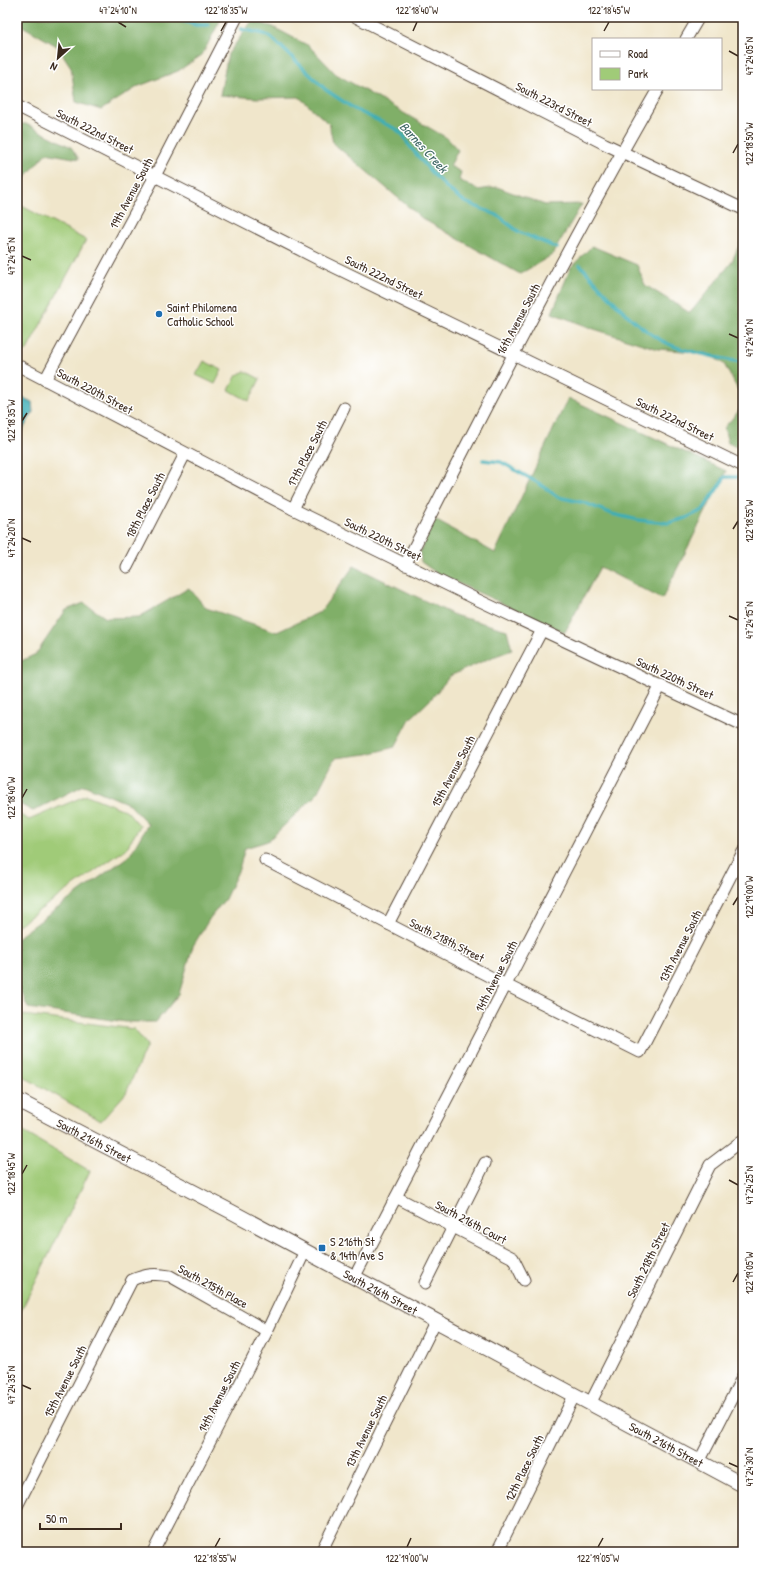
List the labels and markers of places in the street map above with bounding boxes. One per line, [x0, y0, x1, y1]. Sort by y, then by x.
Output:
place label: Saint Philomena Catholic School [167, 299, 237, 330]
marker: Saint Philomena Catholic School [154, 309, 164, 319]
place label: S 216th St & 14th Ave S [330, 1233, 384, 1264]
marker: S 216th St & 14th Ave S [317, 1243, 327, 1253]

